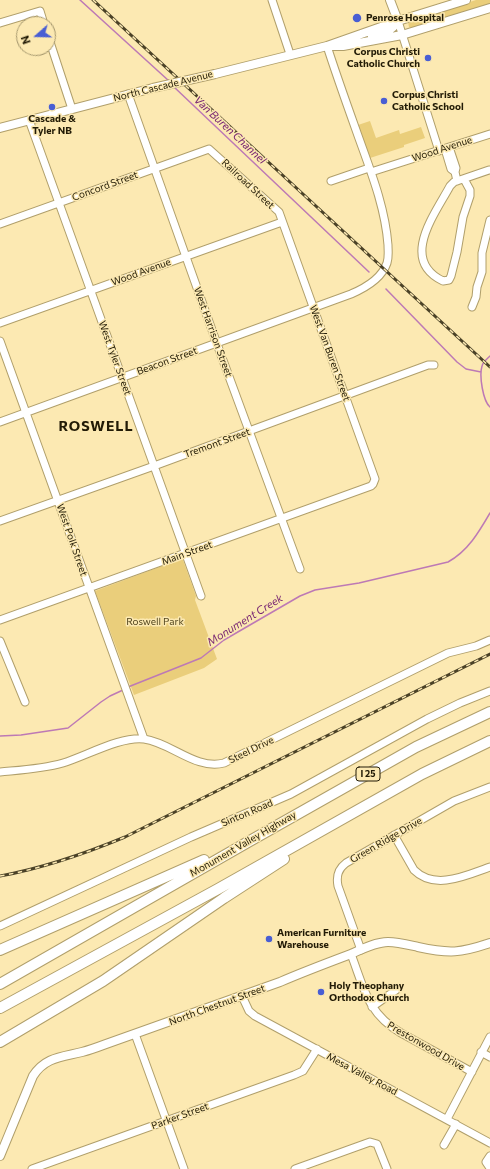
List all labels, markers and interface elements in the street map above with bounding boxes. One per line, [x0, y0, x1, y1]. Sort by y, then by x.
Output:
marker: Penrose Hospital [351, 12, 363, 24]
place label: Penrose Hospital [366, 12, 444, 24]
north arrow [16, 16, 56, 56]
text: N [18, 34, 33, 46]
place label: Corpus Christi Catholic Church [347, 46, 420, 70]
marker: Corpus Christi Catholic Church [423, 53, 433, 63]
street label: North Cascade Avenue [112, 68, 214, 104]
place label: Corpus Christi Catholic School [392, 89, 464, 112]
water label: Van Buren Channel [191, 93, 269, 167]
marker: Corpus Christi Catholic School [379, 96, 389, 106]
marker: Cascade & Tyler NB [47, 102, 57, 112]
place label: Cascade & Tyler NB [28, 113, 76, 136]
street label: Wood Avenue [410, 134, 474, 164]
street label: Railroad Street [219, 156, 277, 212]
street label: Concord Street [70, 169, 140, 203]
street label: Wood Avenue [110, 256, 172, 288]
street label: West Harrison Street [191, 285, 235, 379]
street label: West Van Buren Street [307, 303, 353, 403]
street label: West Tyler Street [96, 319, 134, 397]
street label: Beacon Street [135, 344, 199, 378]
district label: ROSWELL [58, 418, 134, 434]
street label: Tremont Street [182, 425, 252, 461]
street label: West Polk Street [54, 502, 90, 578]
street label: Main Street [160, 538, 214, 568]
water label: Monument Creek [205, 591, 285, 649]
park label: Roswell Park [126, 616, 184, 628]
street label: Steel Drive [226, 734, 276, 766]
road number: I 25 [356, 767, 380, 781]
street label: Sinton Road [219, 797, 275, 829]
street label: Monument Valley Highway [188, 809, 298, 879]
street label: Green Ridge Drive [348, 815, 424, 865]
place label: American Furniture Warehouse [277, 927, 366, 950]
marker: American Furniture Warehouse [264, 934, 274, 944]
place label: Holy Theophany Orthodox Church [329, 980, 409, 1004]
street label: North Chestnut Street [167, 982, 267, 1028]
marker: Holy Theophany Orthodox Church [316, 987, 326, 997]
street label: Prestonwood Drive [385, 1019, 467, 1073]
street label: Mesa Valley Road [324, 1050, 400, 1098]
street label: Parker Street [150, 1100, 210, 1132]

